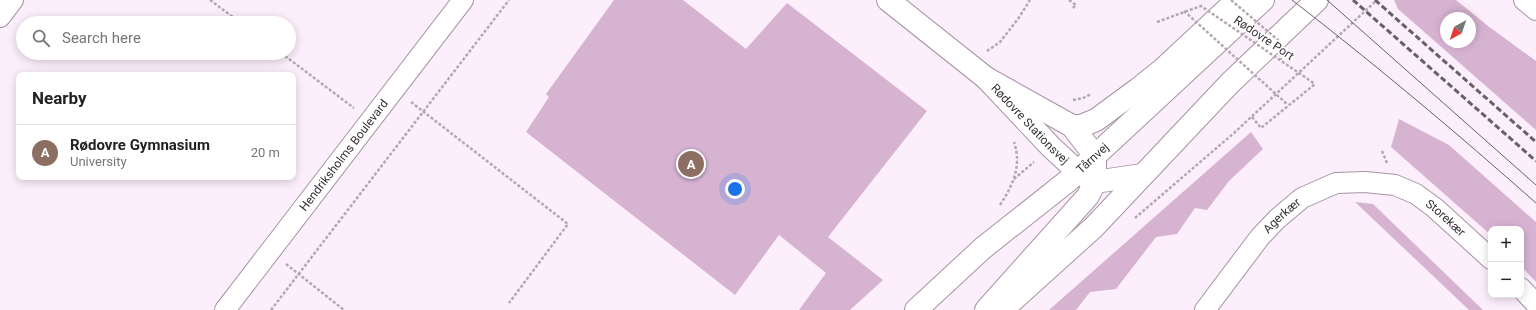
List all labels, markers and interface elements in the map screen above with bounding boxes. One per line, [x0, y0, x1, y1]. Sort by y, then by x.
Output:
north arrow [1440, 12, 1476, 48]
street label: Rødovre Port [1231, 13, 1297, 63]
search box [16, 16, 296, 60]
icon: search [30, 27, 52, 49]
text: Search here [62, 29, 141, 47]
street label: Rødovre Stationsvej [988, 81, 1072, 167]
text: Nearby [32, 88, 87, 108]
street label: Hendriksholms Boulevard [297, 97, 391, 214]
text: Rødovre Gymnasium [70, 136, 210, 154]
street label: Tårnvej [1074, 140, 1112, 176]
text: A [41, 145, 49, 160]
text: 20 m [251, 145, 280, 160]
pin: A [678, 149, 704, 179]
text: University [70, 154, 127, 169]
your location [725, 179, 745, 199]
street label: Agerkær [1260, 195, 1303, 236]
street label: Storekær [1423, 197, 1468, 239]
map controls [1488, 226, 1524, 298]
button: + [1488, 226, 1524, 262]
button: − [1488, 262, 1524, 298]

